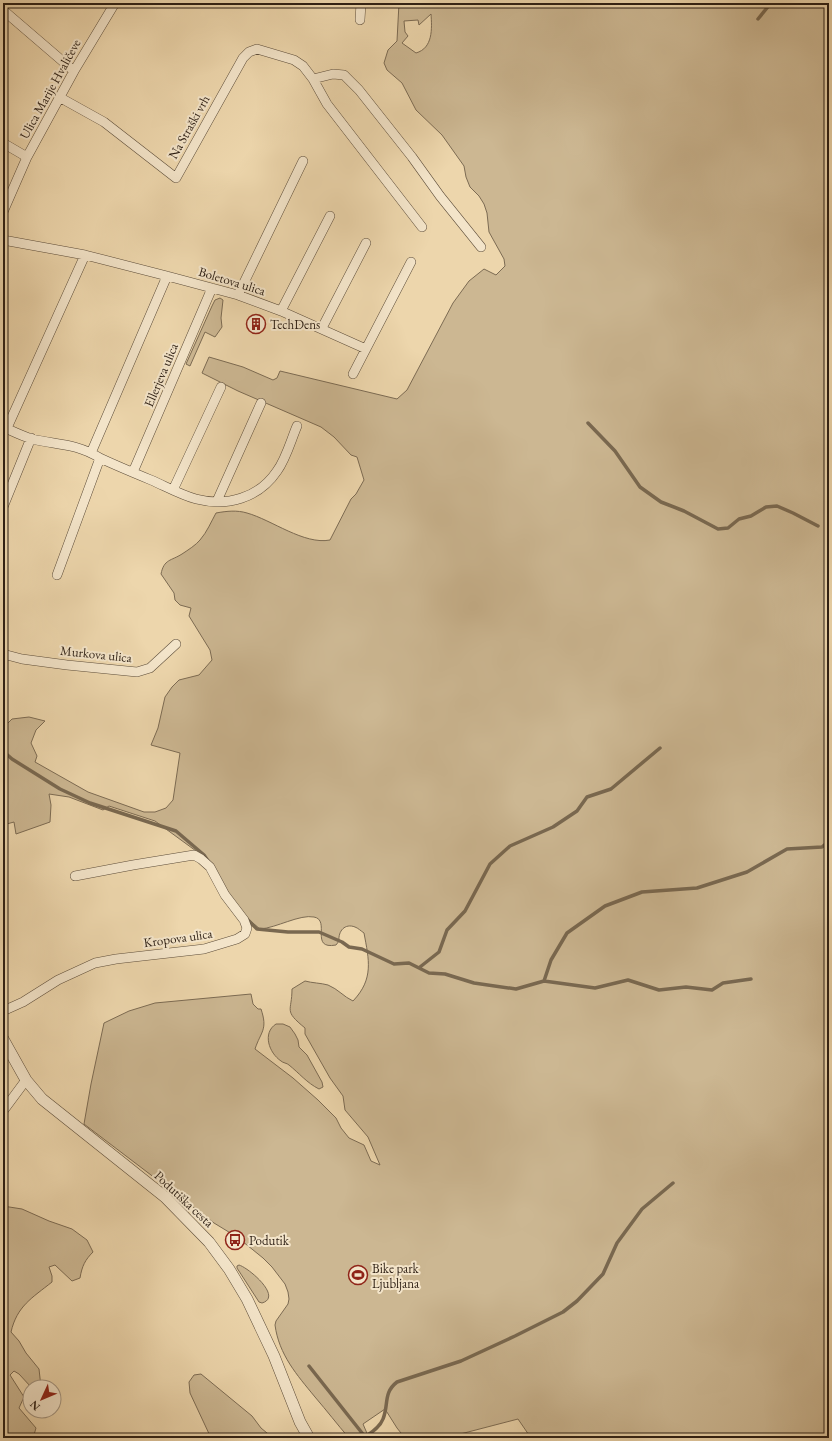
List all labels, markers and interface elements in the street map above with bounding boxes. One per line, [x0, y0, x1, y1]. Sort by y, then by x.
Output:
street label: Ulica Marije Hvaličeve [16, 36, 84, 142]
street label: Na Straški vrh [164, 92, 214, 162]
street label: Boletova ulica [196, 263, 268, 299]
building icon: TechDens [245, 313, 267, 335]
place label: TechDens [270, 316, 320, 333]
street label: Ellerjeva ulica [140, 340, 182, 409]
street label: Murkova ulica [59, 642, 133, 666]
street label: Kropova ulica [142, 925, 214, 951]
street label: Podutiška cesta [151, 1167, 218, 1231]
bus stop icon: Podutik [224, 1229, 246, 1251]
place label: Podutik [249, 1232, 290, 1249]
place label: Bike park Ljubljana [372, 1260, 420, 1292]
sports icon: Bike park Ljubljana [347, 1264, 369, 1286]
north arrow [22, 1379, 62, 1419]
text: N [27, 1398, 43, 1414]

